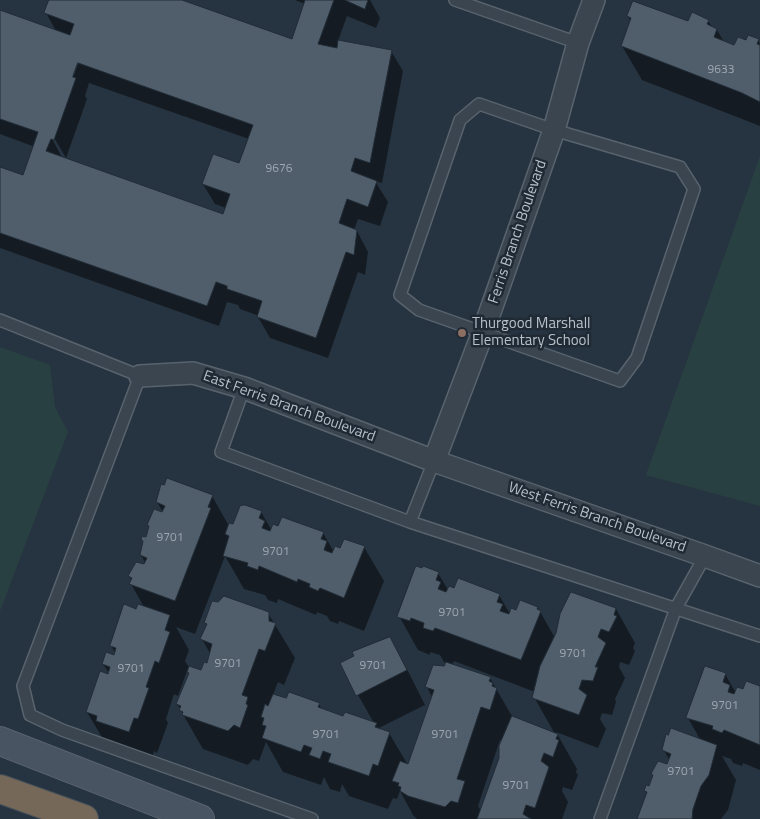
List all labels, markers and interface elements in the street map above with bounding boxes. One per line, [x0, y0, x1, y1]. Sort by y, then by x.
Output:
house number: 9633 [708, 63, 734, 77]
street label: Ferris Branch Boulevard [485, 158, 551, 306]
house number: 9676 [266, 162, 292, 176]
place label: Thurgood Marshall Elementary School [472, 315, 591, 350]
marker: Thurgood Marshall Elementary School [456, 327, 468, 339]
street label: East Ferris Branch Boulevard [200, 367, 378, 447]
street label: West Ferris Branch Boulevard [506, 479, 688, 557]
house number: 9701 [157, 531, 183, 545]
house number: 9701 [263, 545, 289, 559]
house number: 9701 [439, 606, 465, 620]
house number: 9701 [560, 647, 586, 661]
house number: 9701 [215, 657, 241, 671]
house number: 9701 [360, 659, 386, 673]
house number: 9701 [118, 662, 144, 676]
house number: 9701 [712, 699, 738, 713]
house number: 9701 [313, 728, 339, 742]
house number: 9701 [432, 728, 458, 742]
house number: 9701 [668, 765, 694, 779]
house number: 9701 [503, 779, 529, 793]

